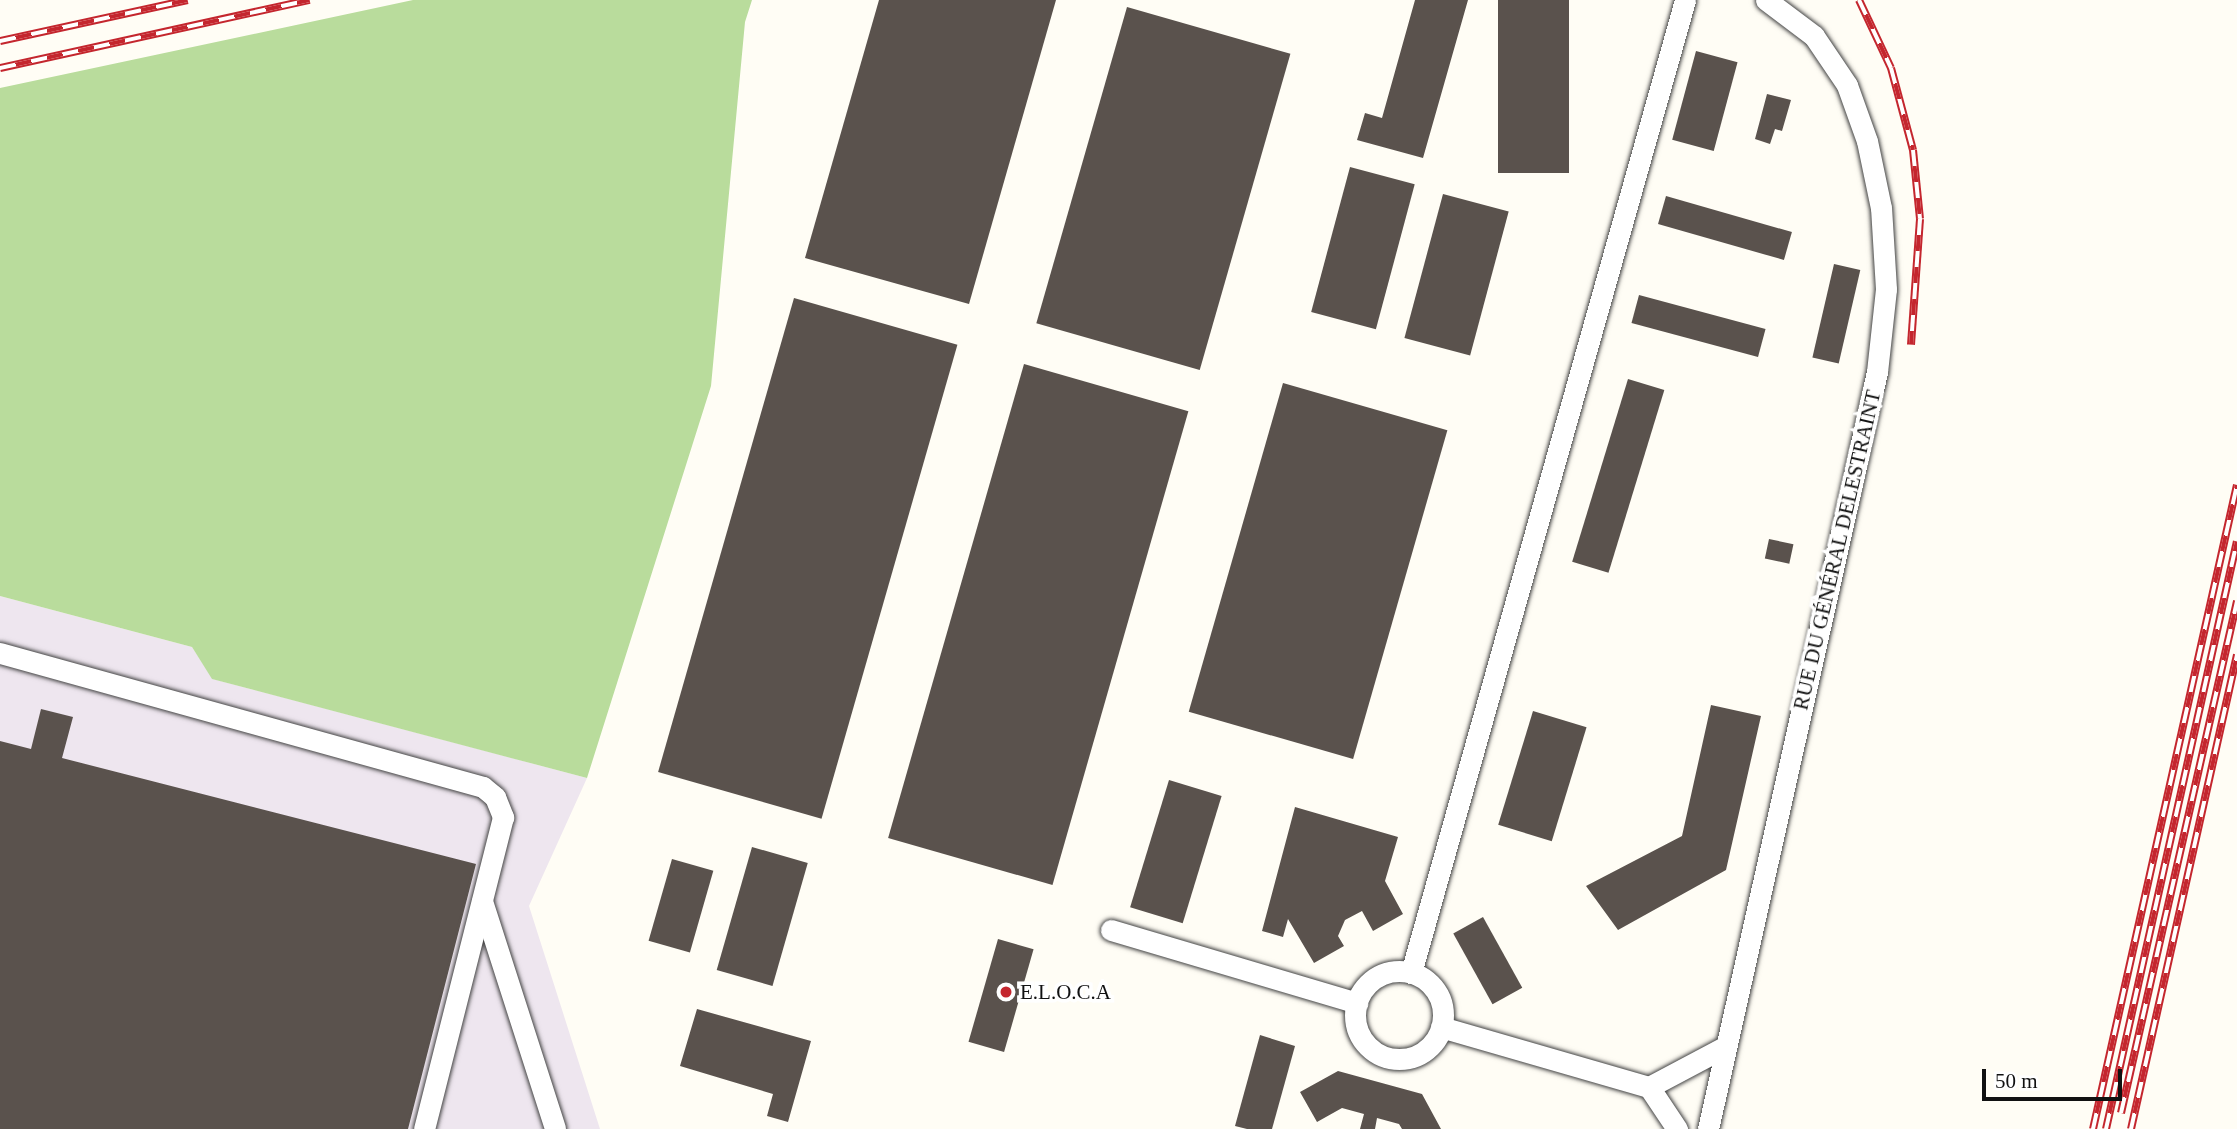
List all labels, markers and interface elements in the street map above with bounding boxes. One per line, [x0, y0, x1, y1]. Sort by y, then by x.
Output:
street label: RUE DU GÉNÉRAL DELESTRAINT [1788, 387, 1886, 713]
place label: E.L.O.C.A [1020, 979, 1111, 1005]
marker: E.L.O.C.A [998, 984, 1014, 1000]
scale bar [1985, 1056, 2125, 1100]
text: 50 m [1995, 1069, 2038, 1093]

